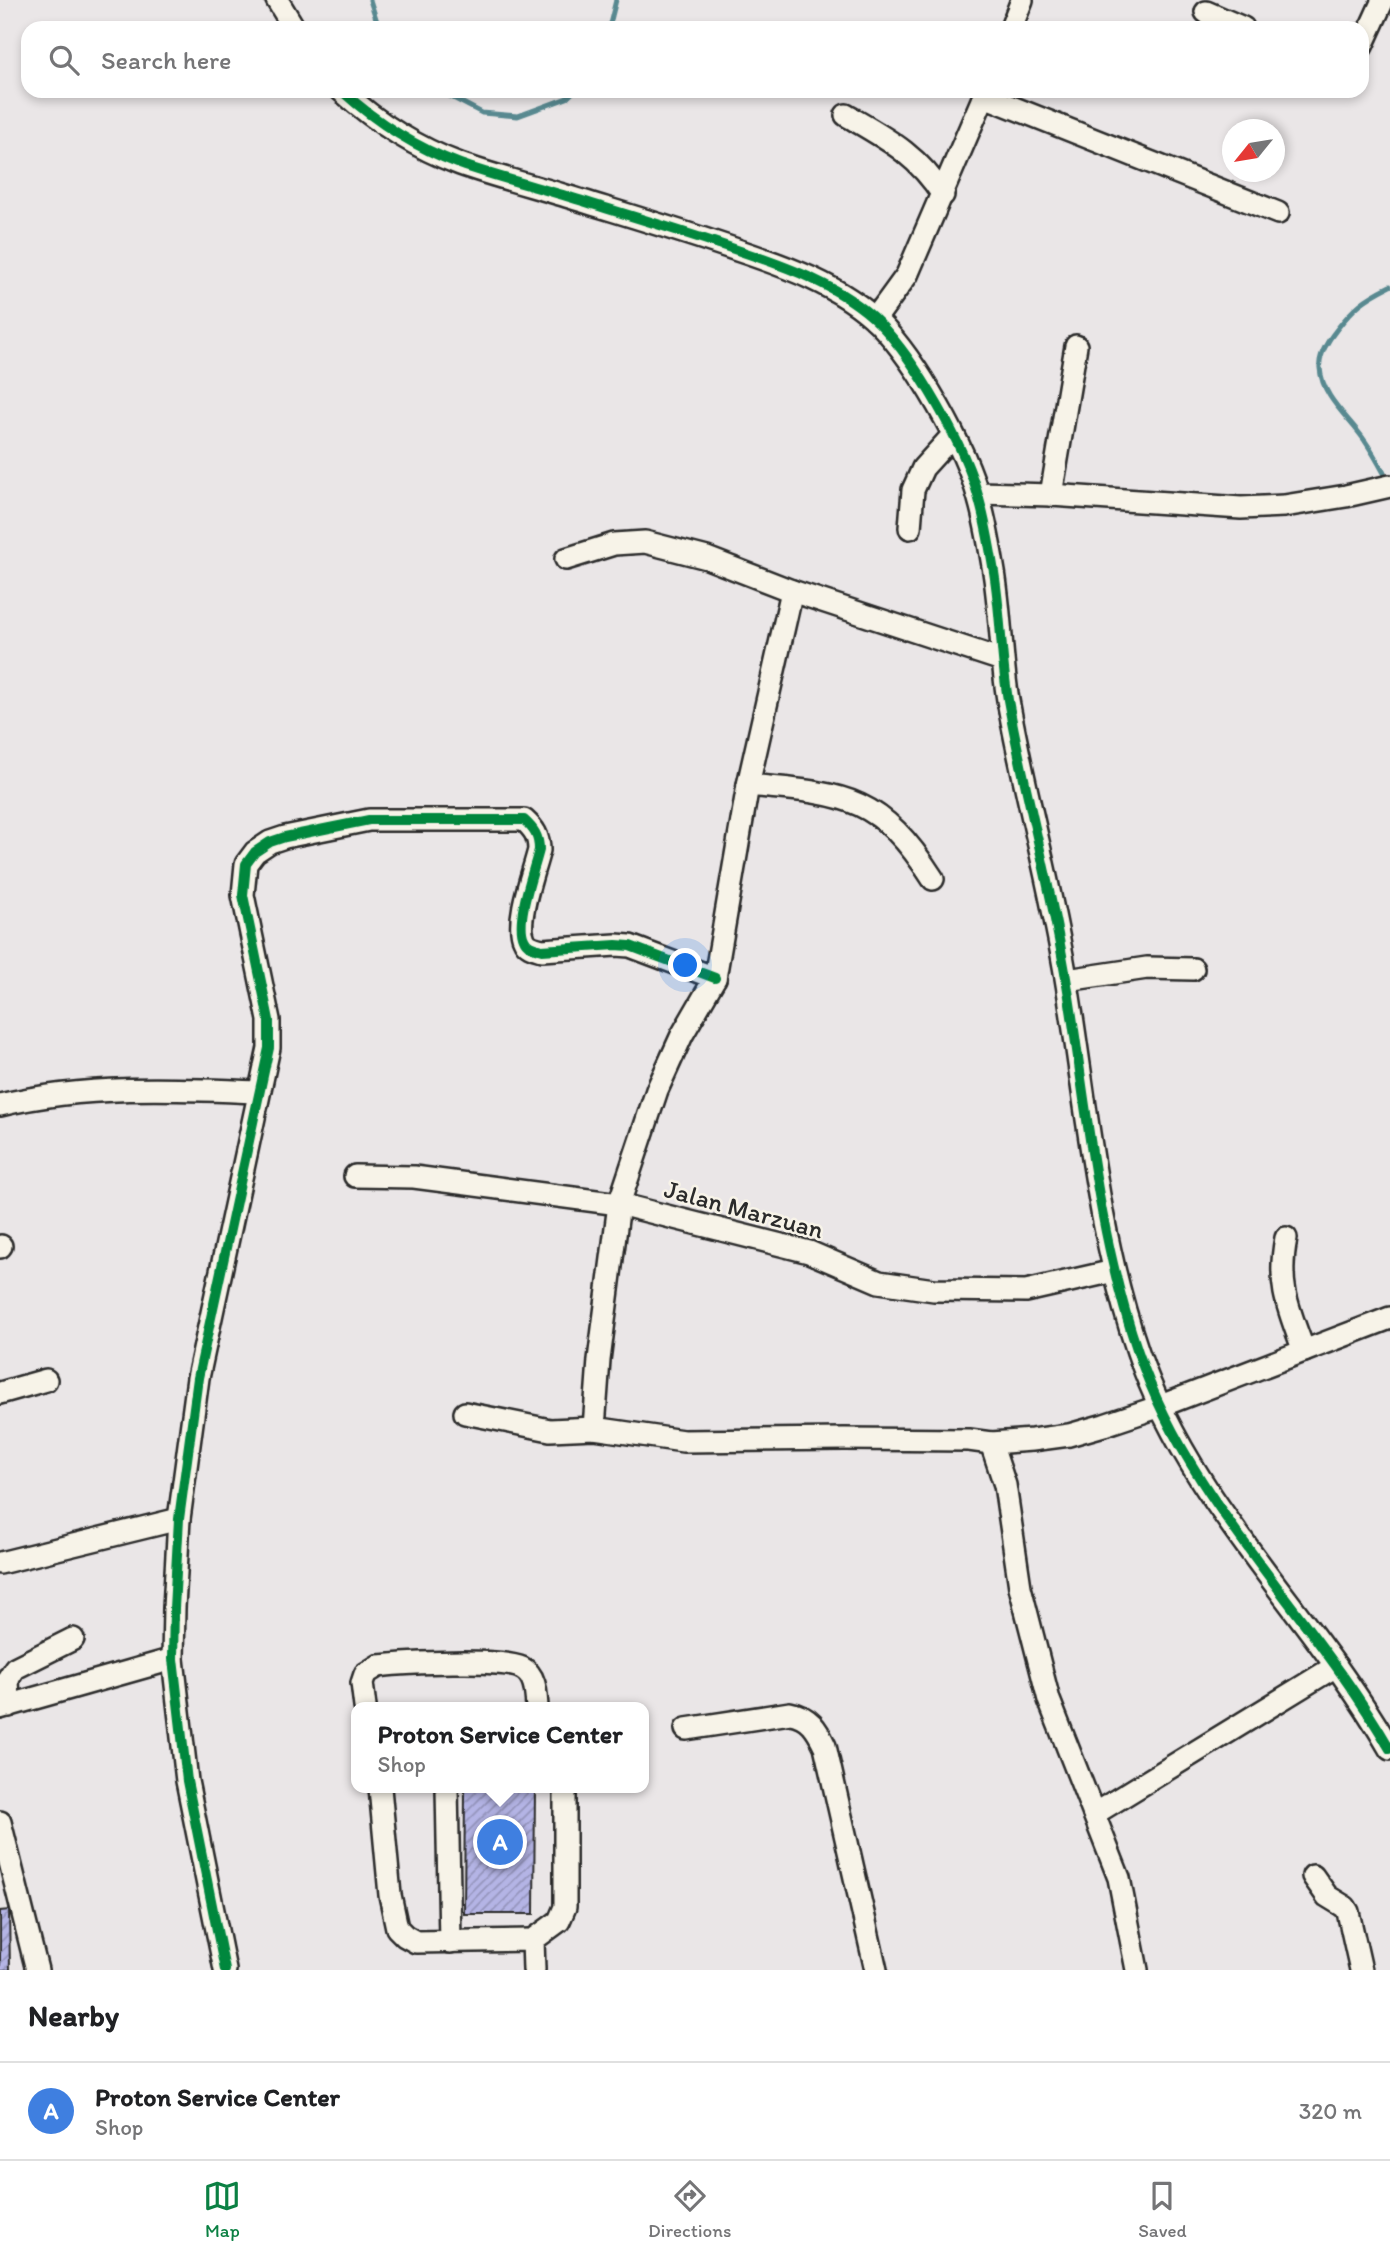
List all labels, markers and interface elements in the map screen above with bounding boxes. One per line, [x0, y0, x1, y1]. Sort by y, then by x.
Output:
search box [21, 21, 1369, 98]
icon: search [45, 41, 83, 79]
text: Search here [101, 44, 231, 76]
north arrow [1222, 119, 1285, 182]
your location [668, 948, 702, 982]
street label: Jalan Marzuan [661, 1172, 827, 1246]
popup [351, 1702, 649, 1793]
text: Proton Service Center [378, 1718, 622, 1750]
text: Shop [378, 1750, 426, 1778]
pin: A [477, 1816, 523, 1868]
text: Nearby [28, 1997, 119, 2034]
text: Proton Service Center [95, 2081, 340, 2113]
text: A [44, 2097, 58, 2125]
text: 320 m [1299, 2097, 1362, 2125]
text: Shop [95, 2113, 143, 2141]
tab: Map [203, 2177, 241, 2242]
tab: Directions [648, 2177, 732, 2242]
tab: Saved [1138, 2177, 1187, 2242]

